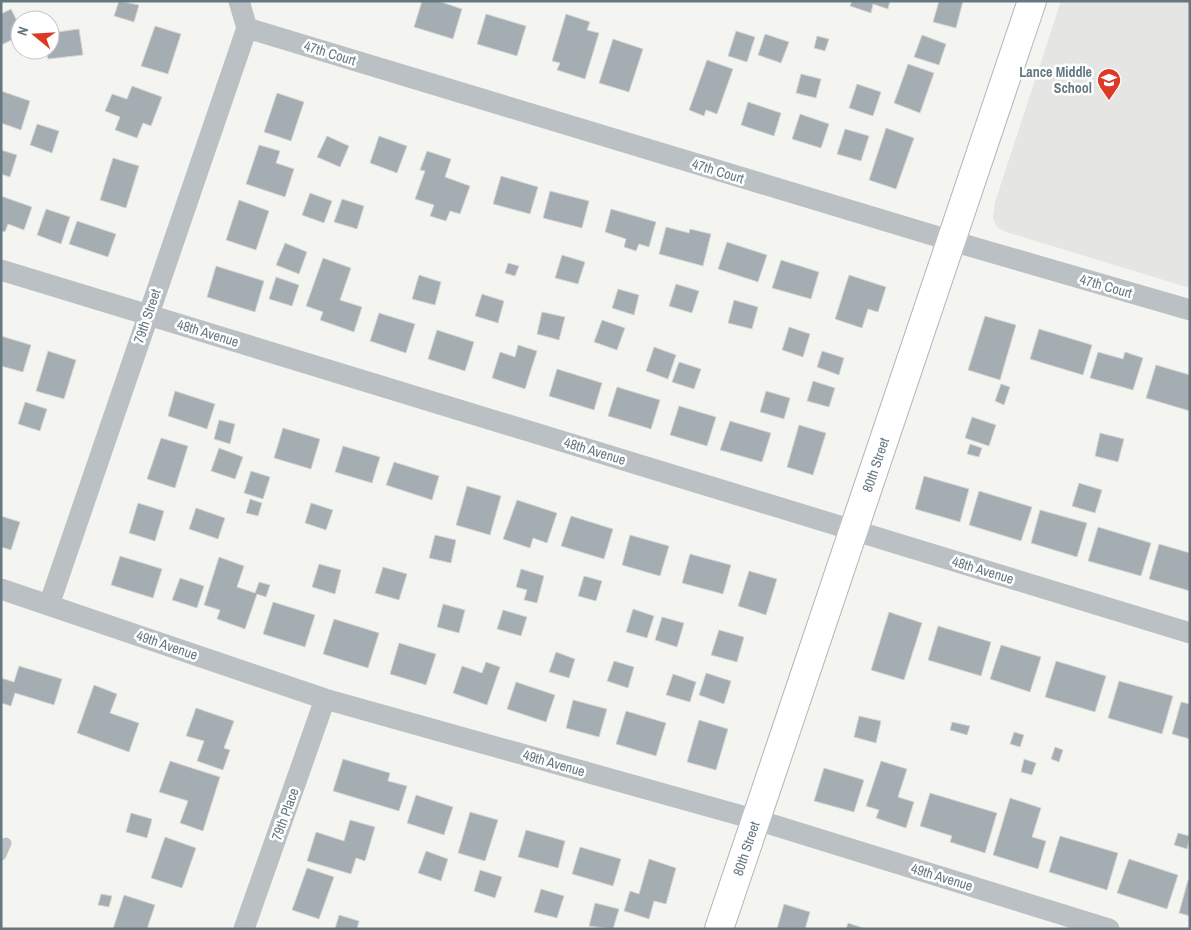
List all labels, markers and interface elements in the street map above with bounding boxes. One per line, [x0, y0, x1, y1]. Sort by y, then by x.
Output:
north arrow [10, 10, 60, 60]
text: N [13, 24, 32, 38]
street label: 47th Court [302, 37, 358, 69]
place label: Lance Middle School [1019, 63, 1092, 97]
school or university icon: Lance Middle School [1096, 67, 1122, 101]
street label: 47th Court [690, 155, 746, 187]
street label: 47th Court [1078, 270, 1134, 302]
street label: 79th Street [129, 287, 165, 345]
street label: 48th Avenue [175, 315, 241, 351]
street label: 48th Avenue [562, 433, 628, 469]
street label: 80th Street [858, 435, 893, 494]
street label: 48th Avenue [950, 552, 1016, 588]
street label: 49th Avenue [134, 626, 200, 664]
street label: 49th Avenue [521, 746, 587, 780]
street label: 79th Place [267, 785, 303, 843]
street label: 80th Street [729, 819, 764, 878]
street label: 49th Avenue [909, 859, 975, 895]

